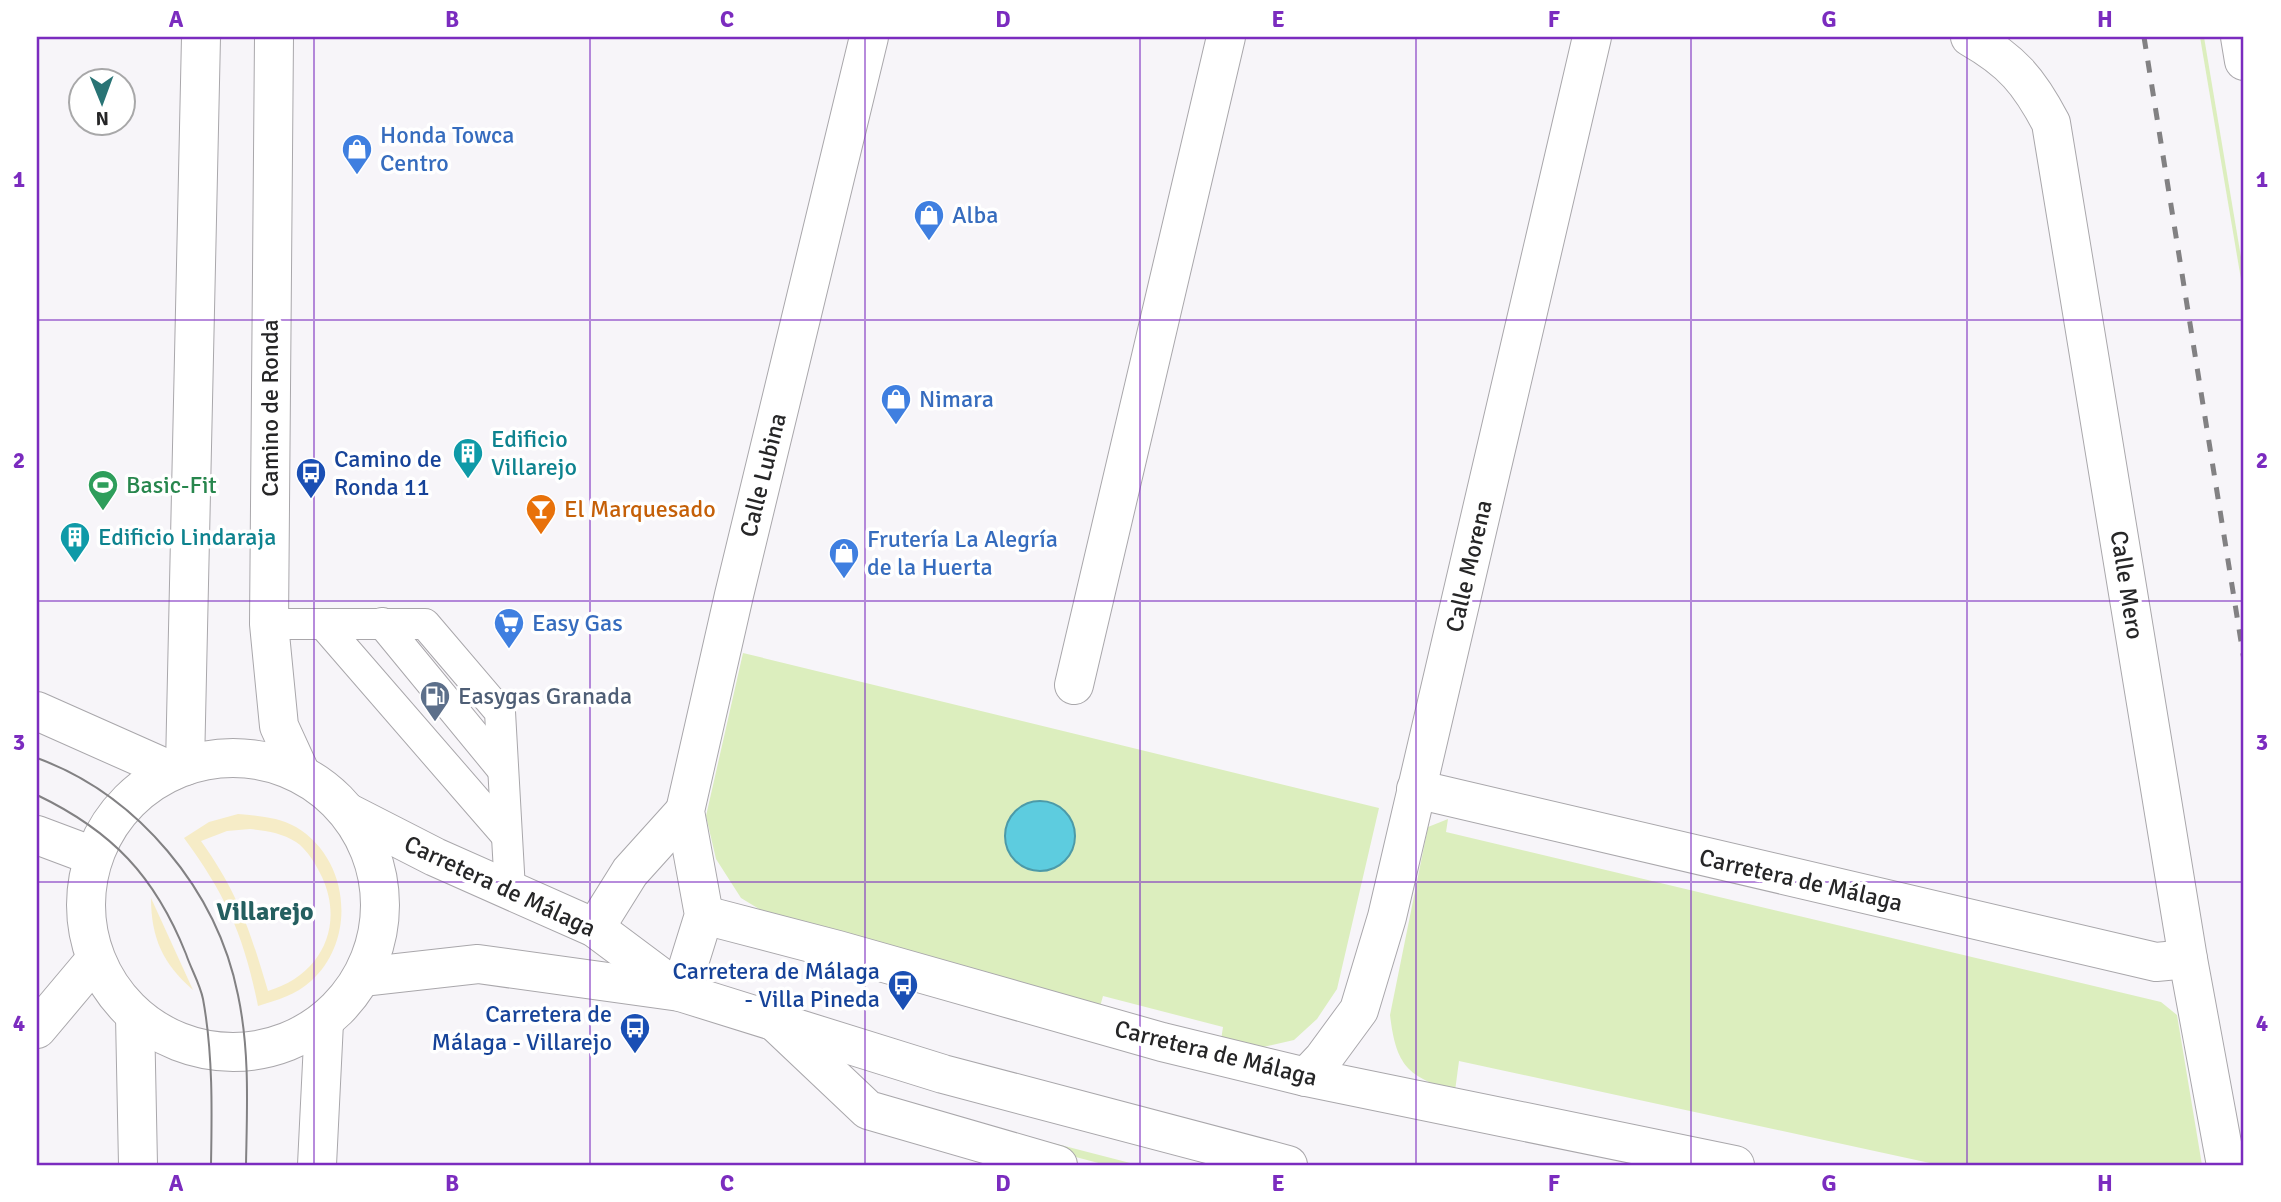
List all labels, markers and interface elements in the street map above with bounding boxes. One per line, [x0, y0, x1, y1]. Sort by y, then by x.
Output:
text: A [169, 5, 184, 34]
text: B [445, 5, 459, 34]
text: C [720, 5, 734, 34]
text: D [995, 5, 1011, 34]
text: E [1271, 5, 1285, 34]
text: F [1548, 5, 1560, 34]
text: G [1821, 5, 1837, 34]
text: H [2097, 5, 2113, 34]
north arrow [66, 66, 136, 136]
text: N [95, 106, 109, 130]
place label: Honda Towca Centro [380, 120, 515, 178]
shop icon: Honda Towca Centro [340, 132, 374, 176]
text: 1 [13, 165, 25, 194]
text: 1 [2256, 165, 2268, 194]
shop icon: Alba [912, 198, 946, 242]
place label: Alba [952, 200, 998, 230]
street label: Camino de Ronda [255, 319, 285, 497]
shop icon: Nimara [879, 382, 913, 426]
place label: Nimara [919, 384, 994, 414]
street label: Calle Lubina [733, 410, 793, 540]
place label: Edificio Villarejo [491, 424, 577, 482]
building icon: Edificio Villarejo [451, 436, 485, 480]
place label: Camino de Ronda 11 [334, 444, 442, 502]
text: 2 [13, 446, 25, 475]
text: 2 [2256, 446, 2268, 475]
bus stop icon: Camino de Ronda 11 [294, 456, 328, 500]
sports icon: Basic-Fit [86, 468, 120, 512]
place label: Basic-Fit [126, 470, 217, 500]
bar icon: El Marquesado [524, 492, 558, 536]
place label: El Marquesado [564, 494, 716, 524]
street label: Calle Morena [1439, 497, 1499, 635]
building icon: Edificio Lindaraja [58, 520, 92, 564]
place label: Edificio Lindaraja [98, 522, 276, 552]
place label: Frutería La Alegría de la Huerta [867, 524, 1058, 582]
street label: Calle Mero [2104, 529, 2150, 641]
shop icon: Frutería La Alegría de la Huerta [827, 536, 861, 580]
supermarket icon: Easy Gas [492, 606, 526, 650]
place label: Easy Gas [532, 608, 623, 638]
fuel station icon: Easygas Granada [418, 679, 452, 723]
place label: Easygas Granada [458, 681, 632, 711]
text: 3 [13, 728, 25, 757]
text: 3 [2256, 728, 2268, 757]
street label: Carretera de Málaga [400, 829, 600, 943]
street label: Carretera de Málaga [1696, 842, 1906, 918]
district label: Villarejo [216, 896, 314, 928]
place label: Carretera de Málaga - Villa Pineda [672, 956, 880, 1014]
bus stop icon: Carretera de Málaga - Villa Pineda [886, 968, 920, 1012]
place label: Carretera de Málaga - Villarejo [432, 999, 612, 1057]
text: 4 [13, 1009, 25, 1038]
text: 4 [2256, 1009, 2268, 1038]
bus stop icon: Carretera de Málaga - Villarejo [618, 1011, 652, 1055]
street label: Carretera de Málaga [1112, 1013, 1320, 1093]
text: A [169, 1169, 184, 1198]
text: B [445, 1169, 459, 1198]
text: C [720, 1169, 734, 1198]
text: D [995, 1169, 1011, 1198]
text: E [1271, 1169, 1285, 1198]
text: F [1548, 1169, 1560, 1198]
text: G [1821, 1169, 1837, 1198]
text: H [2097, 1169, 2113, 1198]

